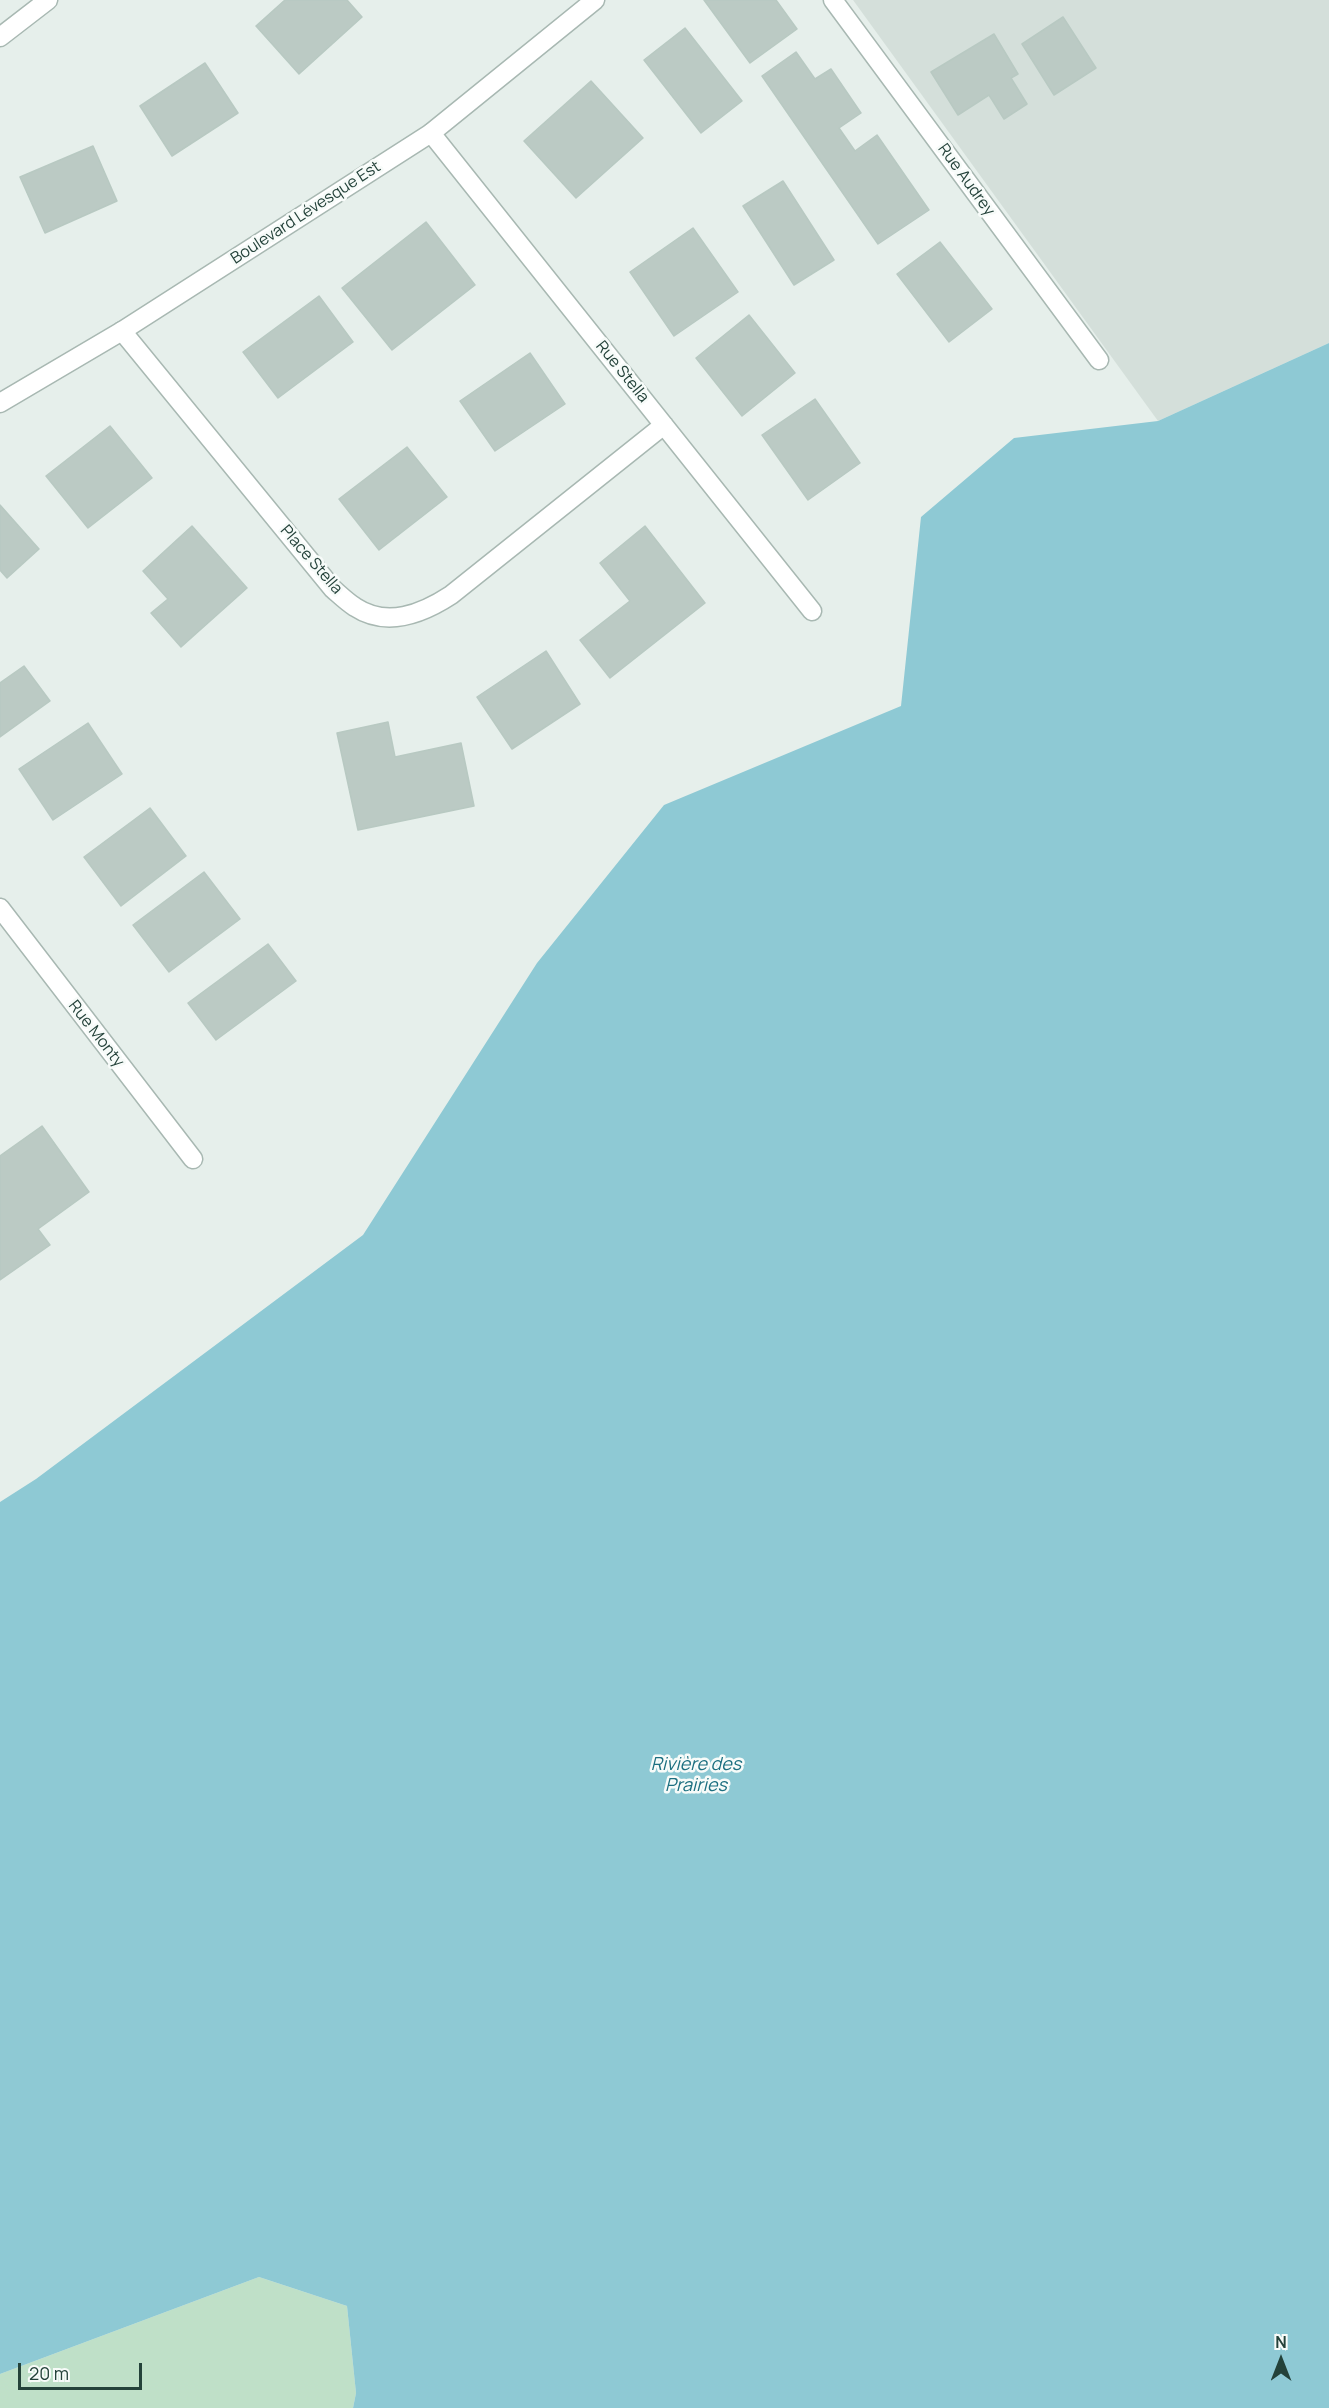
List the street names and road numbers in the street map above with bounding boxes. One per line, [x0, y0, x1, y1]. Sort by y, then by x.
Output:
street label: Rue Audrey [933, 140, 999, 220]
street label: Boulevard Lévesque Est [228, 157, 384, 269]
street label: Rue Stella [591, 337, 653, 407]
street label: Place Stella [276, 522, 346, 598]
street label: Rue Monty [64, 997, 128, 1071]

